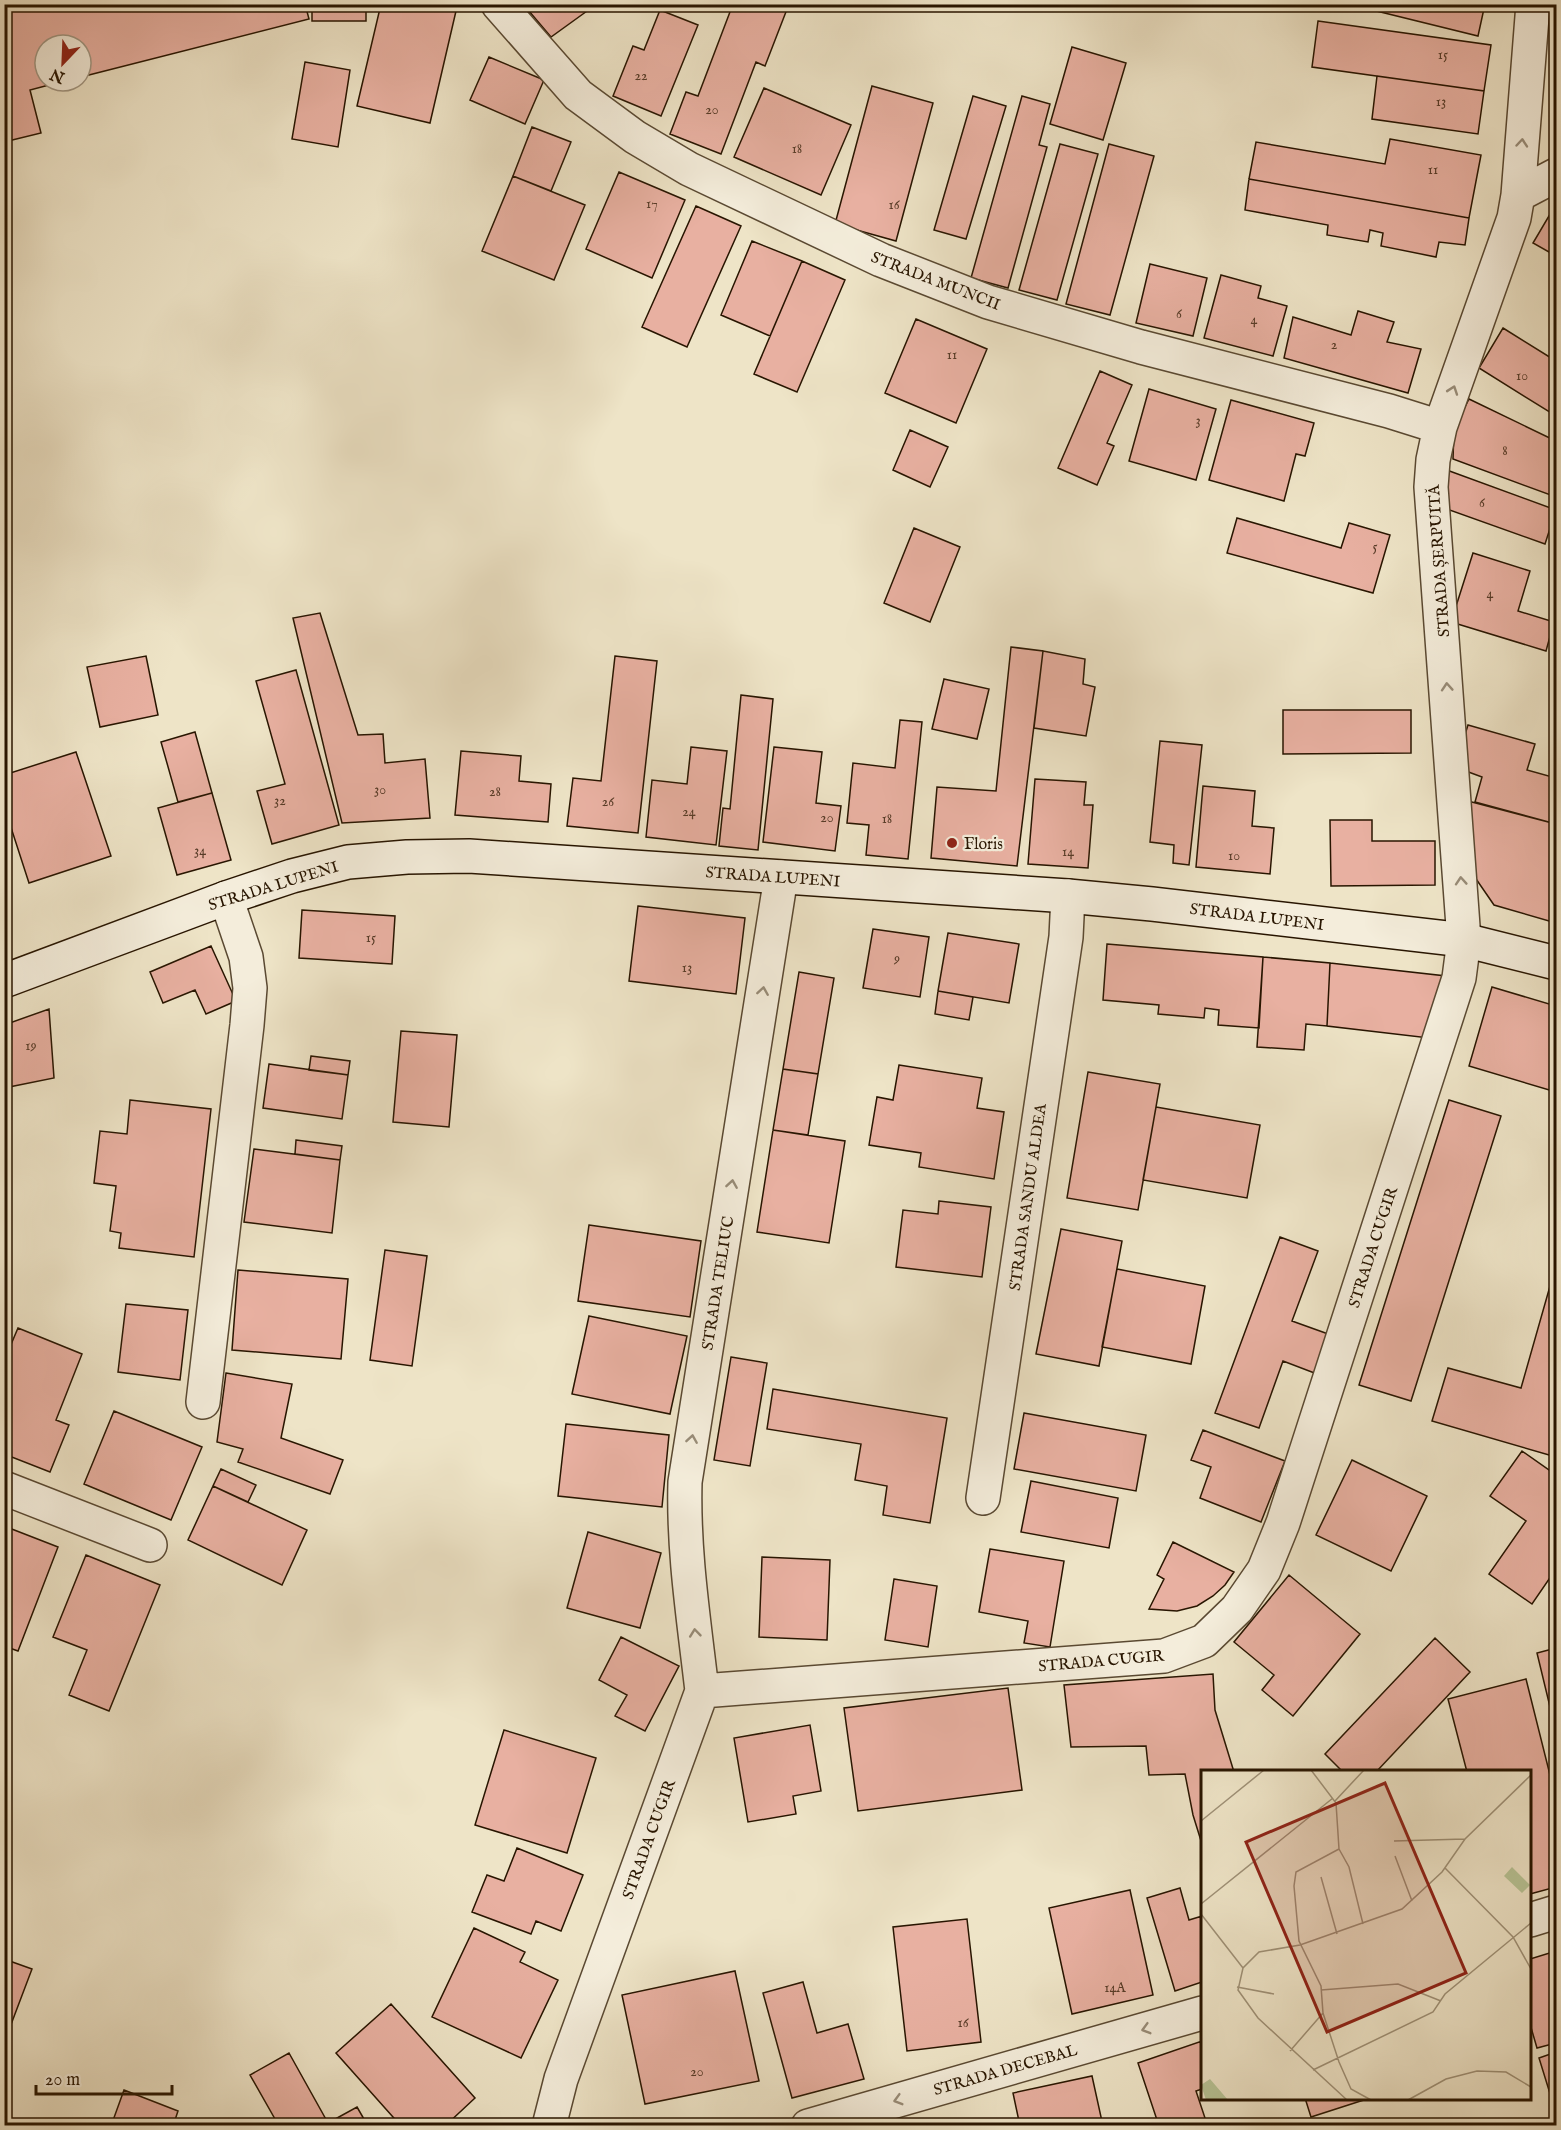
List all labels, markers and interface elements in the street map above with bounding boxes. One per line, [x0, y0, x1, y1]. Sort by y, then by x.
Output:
north arrow [33, 33, 93, 93]
house number: 15 [1438, 46, 1448, 64]
text: N [47, 63, 69, 87]
house number: 22 [634, 67, 648, 85]
house number: 13 [1436, 93, 1446, 111]
house number: 20 [705, 101, 719, 119]
one-way arrow [1515, 139, 1528, 148]
house number: 18 [792, 140, 802, 158]
house number: 11 [1428, 161, 1438, 179]
house number: 17 [646, 195, 658, 213]
house number: 16 [888, 196, 901, 214]
street label: STRADA MUNCII [868, 248, 1003, 316]
house number: 6 [1176, 305, 1183, 323]
house number: 4 [1251, 311, 1258, 329]
house number: 2 [1331, 336, 1338, 354]
house number: 11 [947, 346, 957, 364]
house number: 10 [1516, 367, 1528, 385]
one-way arrow [1445, 386, 1458, 396]
house number: 3 [1195, 412, 1201, 430]
house number: 8 [1502, 442, 1508, 460]
street label: STRADA ȘERPUITĂ [1423, 483, 1455, 638]
house number: 6 [1479, 494, 1486, 512]
house number: 5 [1372, 538, 1378, 556]
house number: 4 [1487, 585, 1494, 603]
one-way arrow [1440, 682, 1453, 691]
house number: 30 [374, 781, 386, 799]
house number: 28 [489, 783, 501, 801]
house number: 32 [274, 792, 286, 810]
house number: 26 [602, 793, 615, 811]
house number: 24 [682, 803, 696, 821]
house number: 20 [820, 809, 834, 827]
house number: 18 [882, 810, 892, 828]
place label: Floris [964, 835, 1003, 855]
marker: Floris [945, 836, 959, 850]
house number: 34 [194, 842, 206, 860]
house number: 14 [1062, 843, 1074, 861]
house number: 10 [1228, 847, 1240, 865]
street label: STRADA LUPENI [206, 858, 341, 916]
street label: STRADA LUPENI [705, 863, 841, 893]
one-way arrow [1455, 877, 1468, 886]
street label: STRADA LUPENI [1188, 900, 1325, 936]
house number: 15 [366, 929, 376, 947]
house number: 9 [893, 950, 900, 968]
house number: 13 [682, 959, 692, 977]
one-way arrow [756, 987, 769, 997]
house number: 19 [25, 1037, 37, 1055]
street label: STRADA SANDU ALDEA [1006, 1101, 1052, 1292]
one-way arrow [726, 1179, 738, 1189]
street label: STRADA CUGIR [1345, 1184, 1403, 1311]
street label: STRADA TELIUC [699, 1215, 739, 1352]
one-way arrow [685, 1434, 698, 1444]
one-way arrow [690, 1628, 702, 1637]
street label: STRADA CUGIR [1037, 1646, 1166, 1677]
inset map [1201, 1770, 1531, 2100]
street label: STRADA CUGIR [619, 1776, 681, 1902]
house number: 14A [1104, 1979, 1126, 1997]
house number: 16 [957, 2014, 970, 2032]
one-way arrow [1141, 2022, 1152, 2034]
street label: STRADA DECEBAL [931, 2041, 1080, 2101]
scale bar [36, 2058, 172, 2096]
house number: 20 [690, 2063, 704, 2081]
text: 20 m [45, 2069, 80, 2092]
one-way arrow [893, 2093, 904, 2105]

